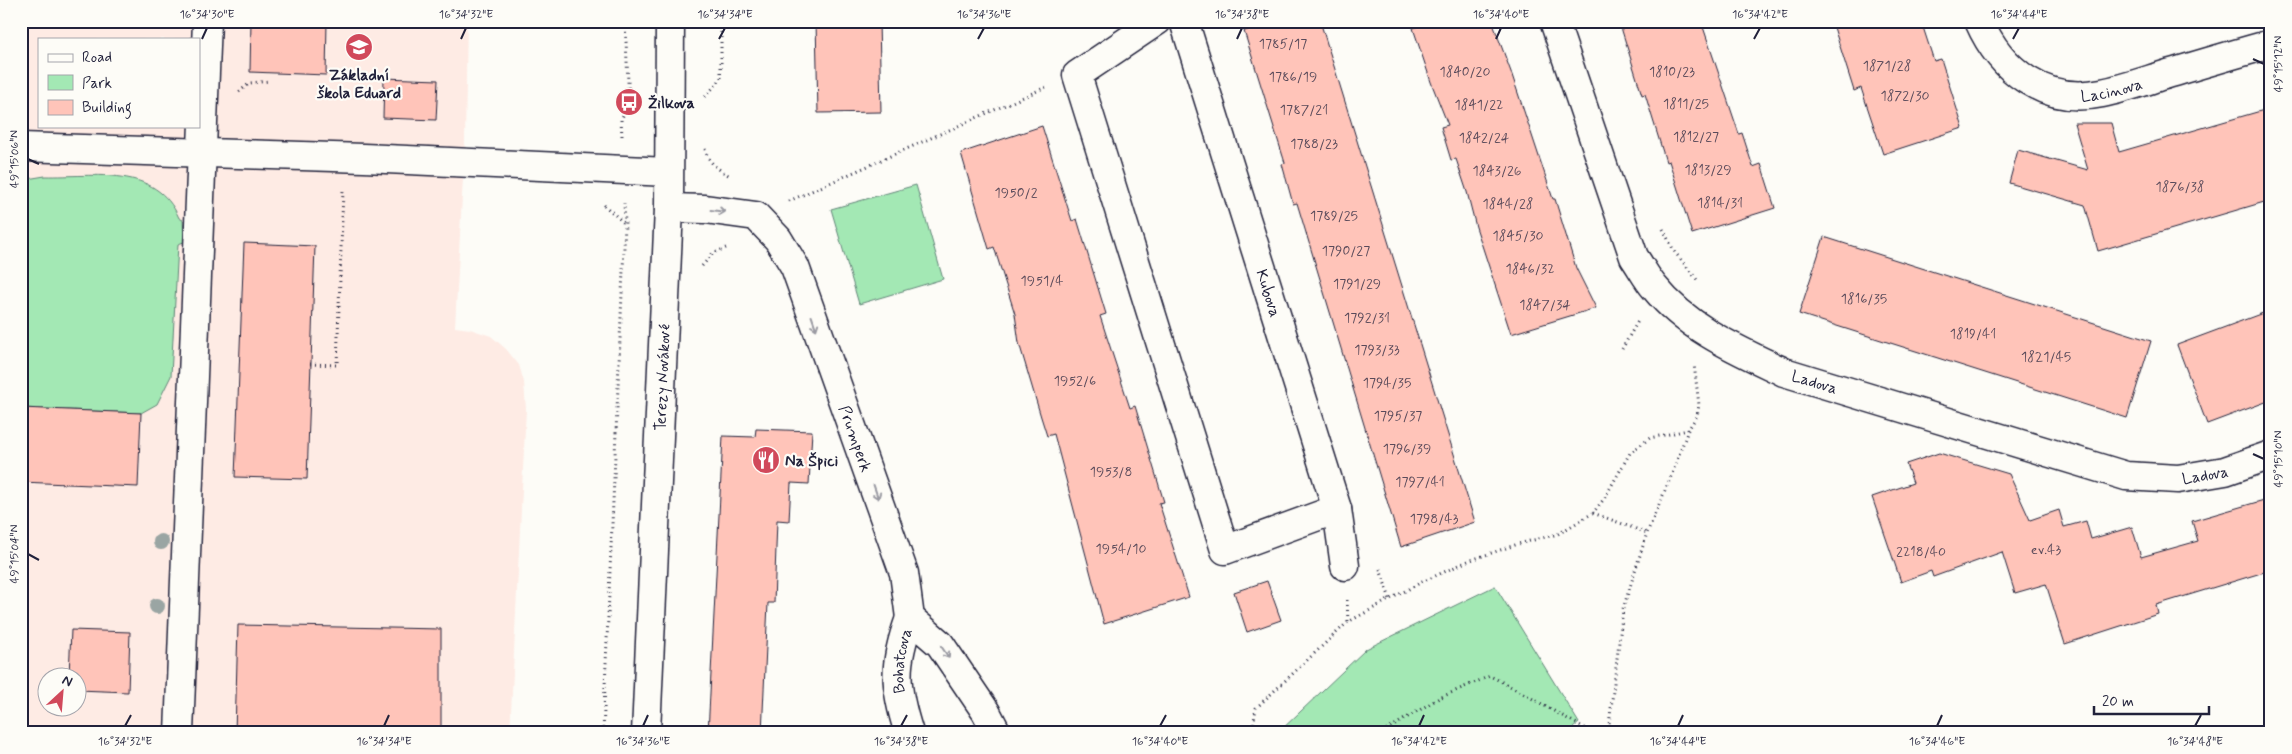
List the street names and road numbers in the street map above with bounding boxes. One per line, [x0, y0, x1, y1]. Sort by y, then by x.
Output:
street label: Lacinova [2080, 74, 2145, 108]
street label: Kubova [1250, 267, 1285, 320]
street label: Terezy Novákové [650, 324, 676, 431]
street label: Ladova [1789, 366, 1840, 400]
street label: Prumperk [833, 403, 876, 475]
street label: Ladova [2180, 462, 2230, 490]
street label: Bohatcova [888, 626, 918, 694]

